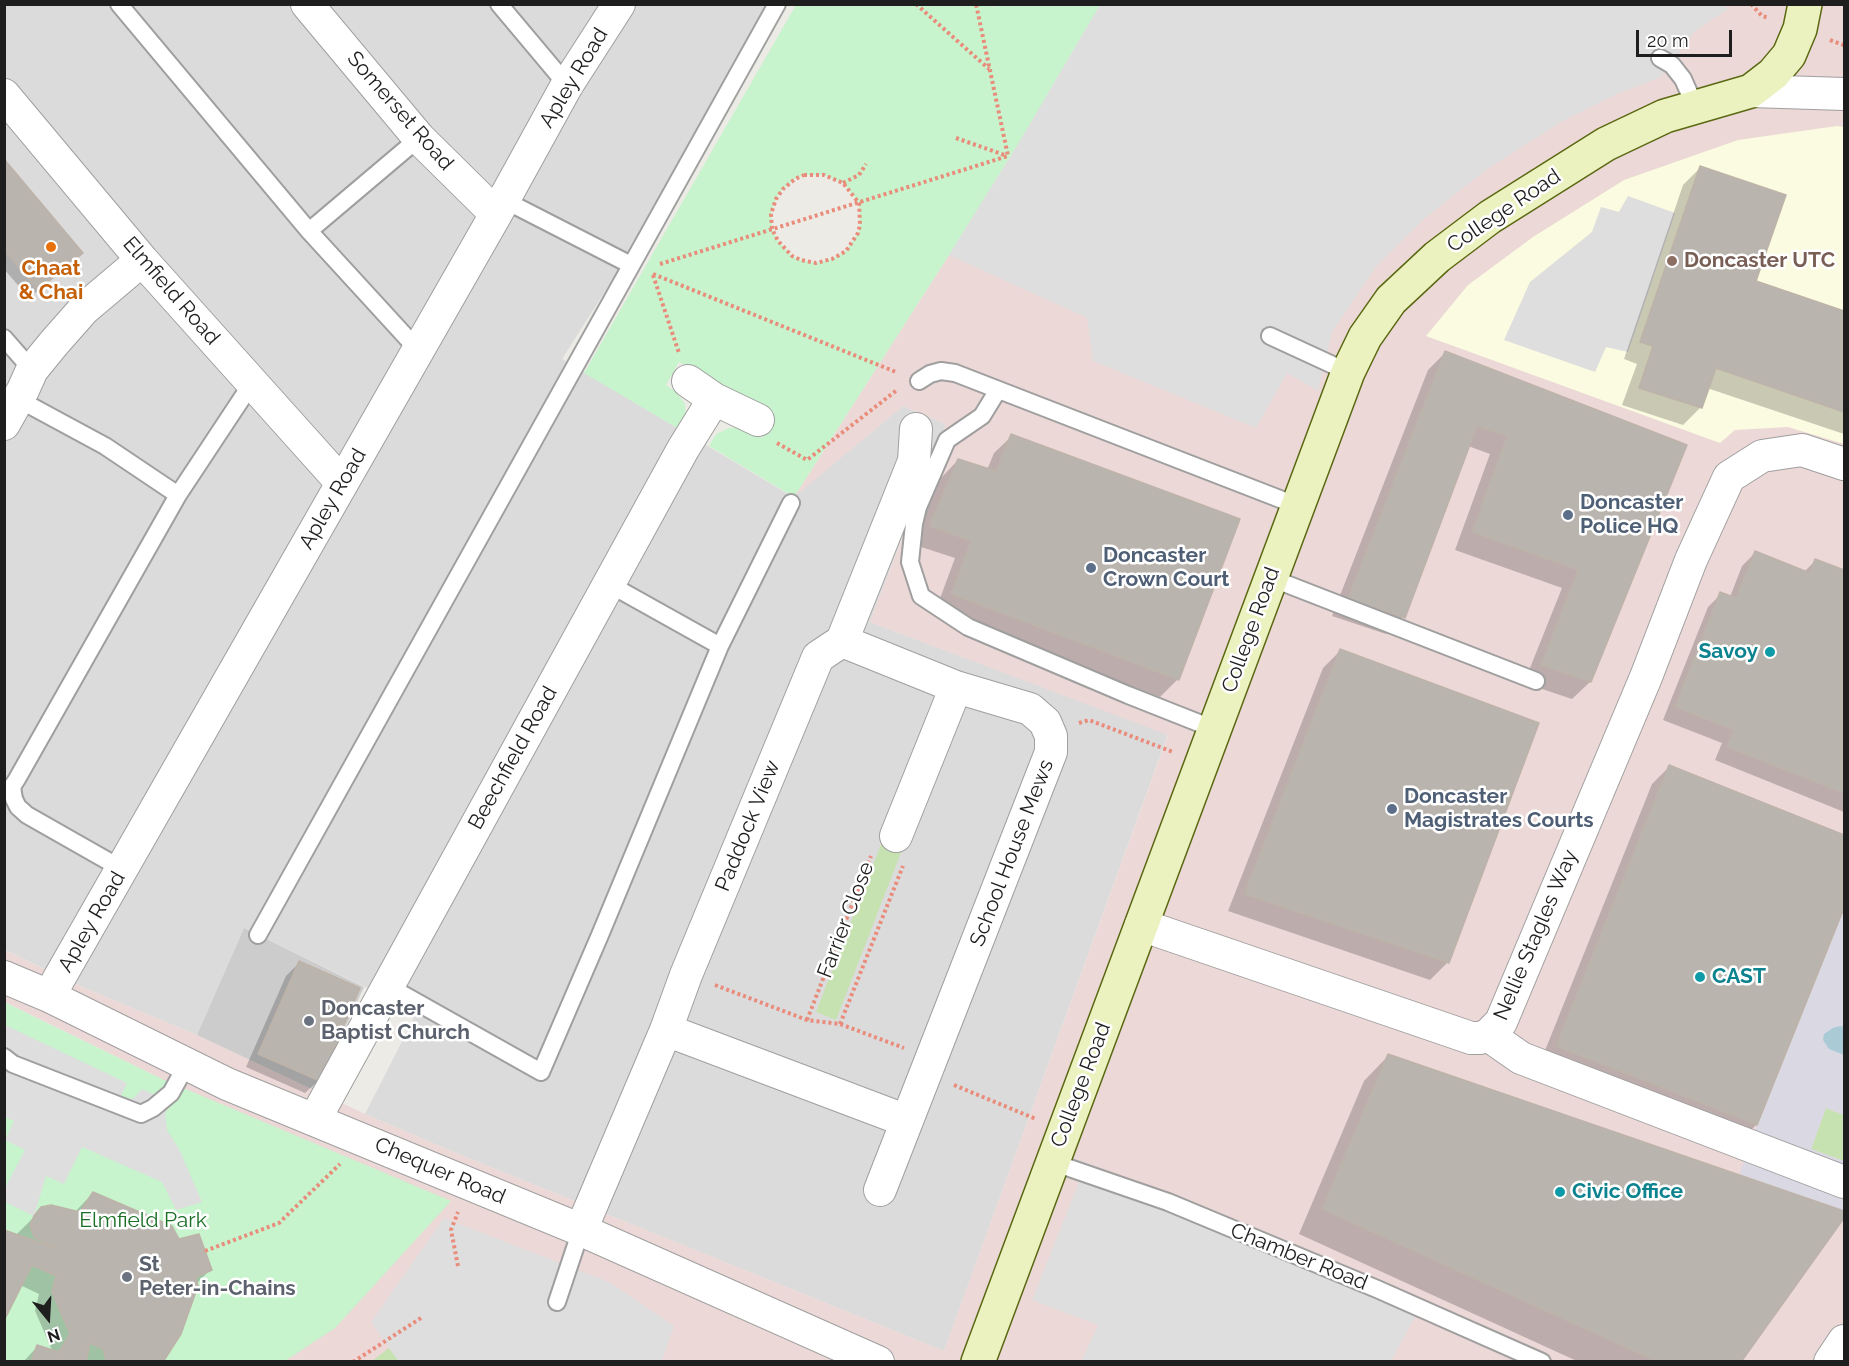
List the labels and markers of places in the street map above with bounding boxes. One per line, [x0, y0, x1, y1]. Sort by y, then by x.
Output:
marker: Chaat & Chai [44, 240, 58, 254]
place label: Doncaster UTC [1684, 248, 1835, 274]
marker: Doncaster UTC [1665, 254, 1679, 268]
place label: Chaat & Chai [19, 256, 83, 306]
place label: Doncaster Police HQ [1580, 490, 1683, 540]
marker: Doncaster Police HQ [1561, 508, 1575, 522]
place label: Doncaster Crown Court [1103, 543, 1229, 593]
marker: Doncaster Crown Court [1084, 561, 1098, 575]
place label: Savoy [1698, 639, 1758, 665]
marker: Savoy [1763, 645, 1777, 659]
place label: Doncaster Magistrates Courts [1404, 784, 1594, 834]
marker: Doncaster Magistrates Courts [1385, 802, 1399, 816]
place label: CAST [1712, 964, 1766, 990]
marker: CAST [1693, 970, 1707, 984]
place label: Doncaster Baptist Church [321, 996, 470, 1046]
marker: Doncaster Baptist Church [302, 1014, 316, 1028]
place label: Civic Office [1572, 1179, 1683, 1205]
marker: Civic Office [1553, 1185, 1567, 1199]
place label: St Peter-in-Chains [139, 1252, 296, 1302]
marker: St Peter-in-Chains [120, 1270, 134, 1284]

